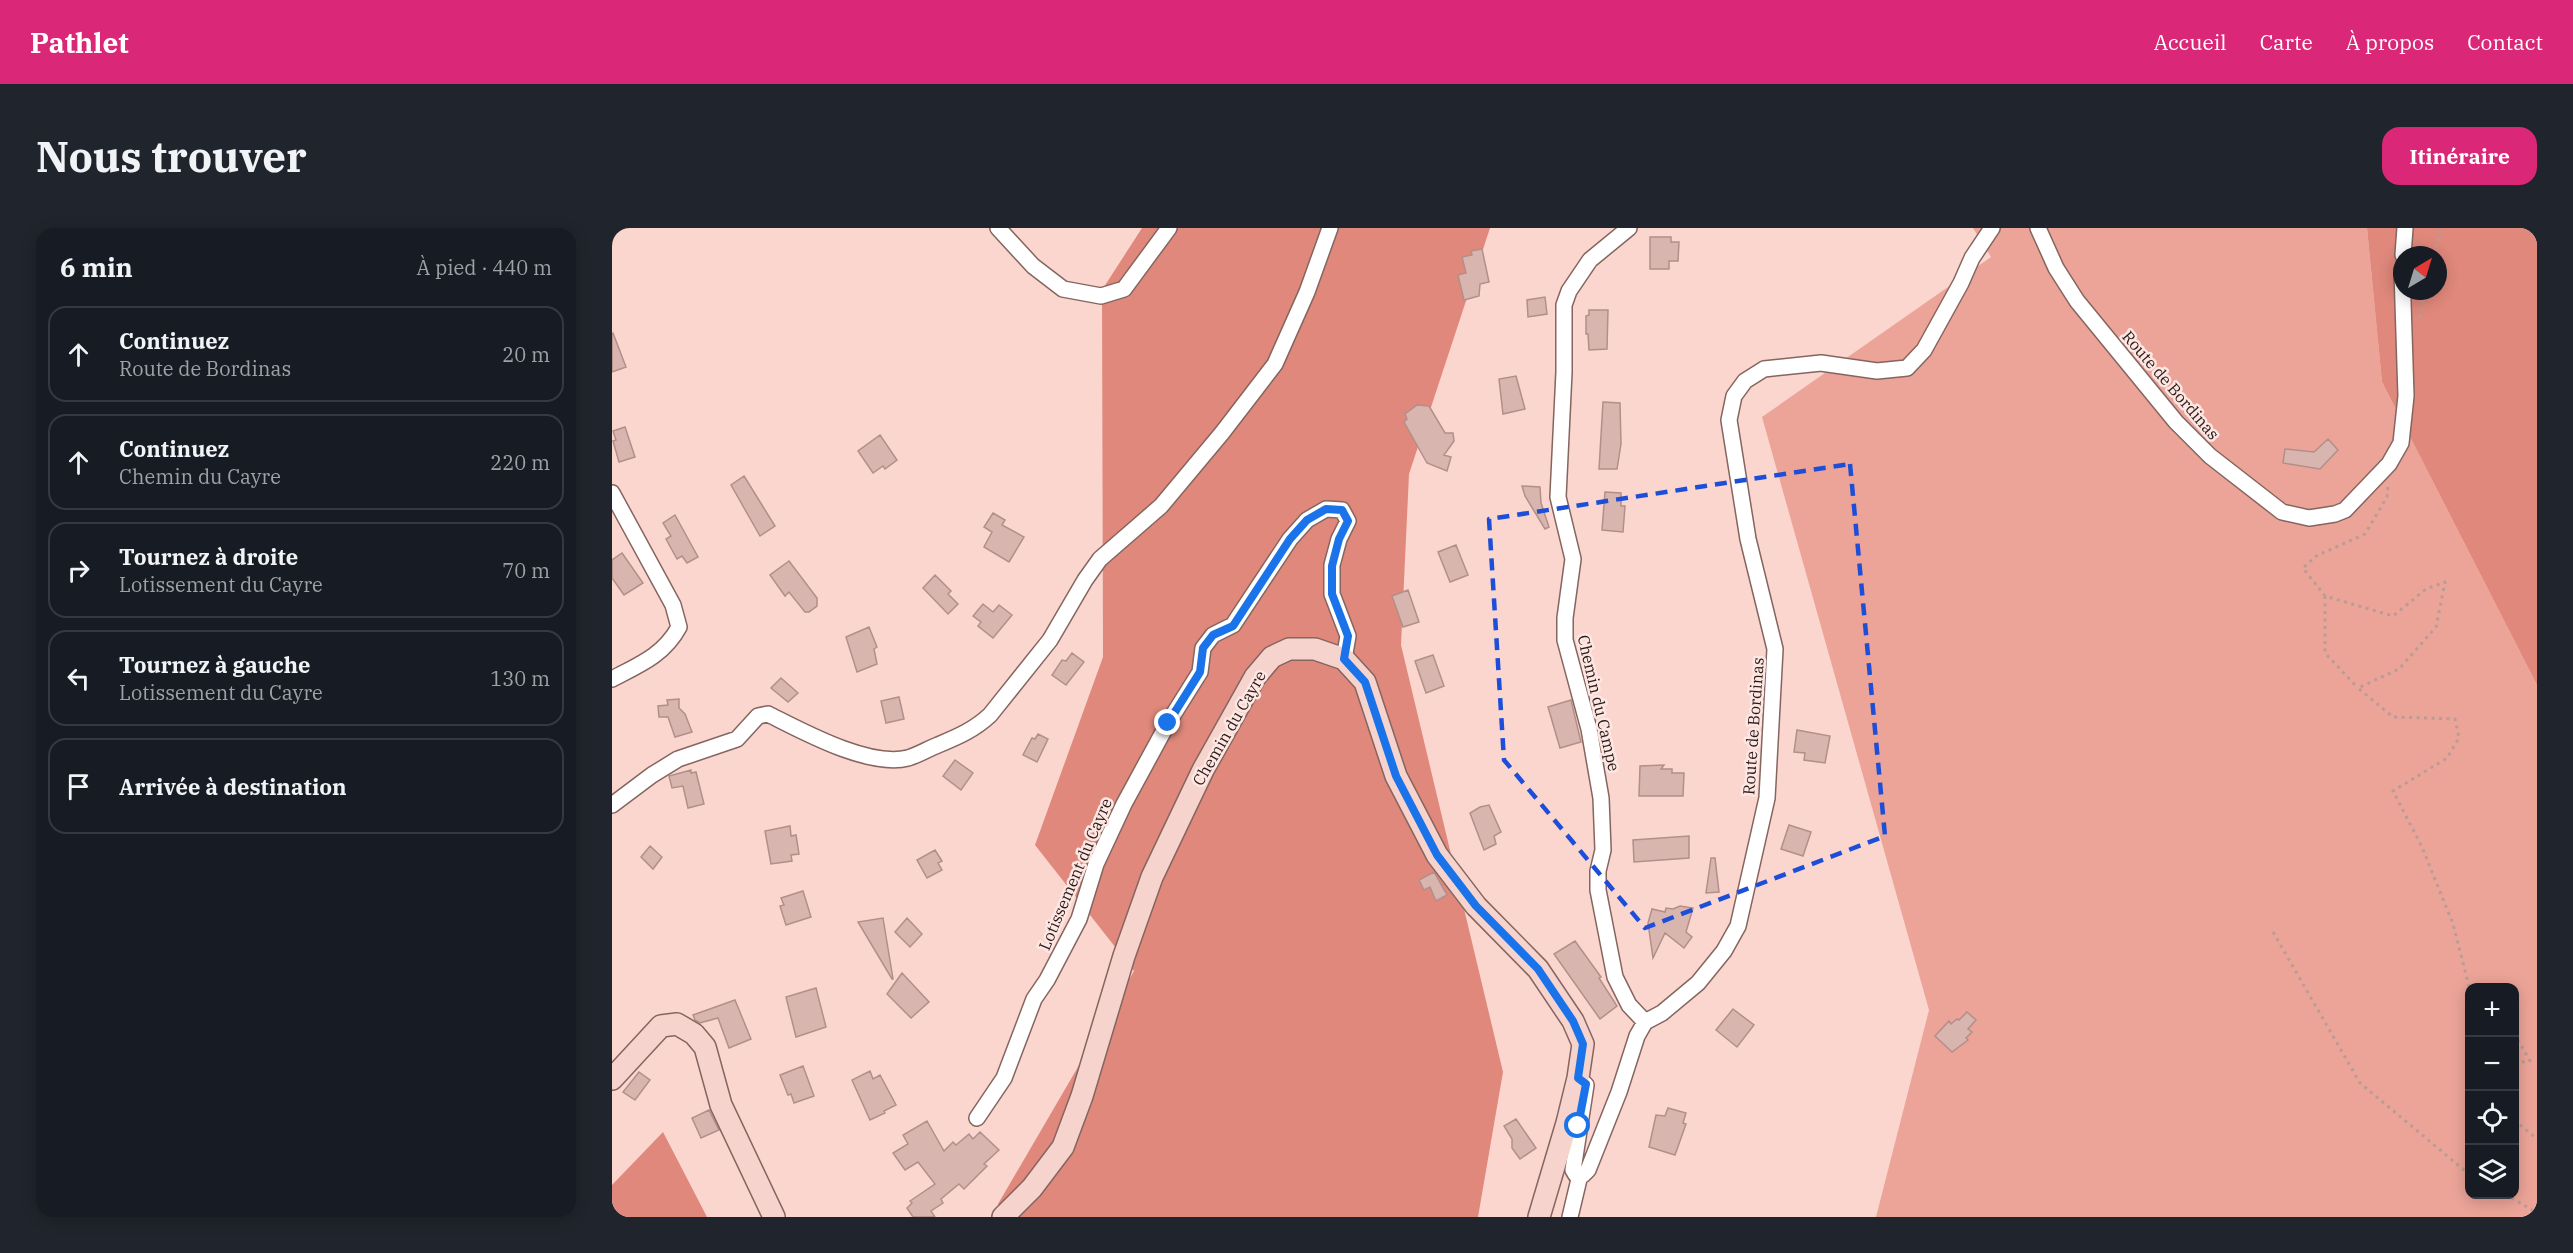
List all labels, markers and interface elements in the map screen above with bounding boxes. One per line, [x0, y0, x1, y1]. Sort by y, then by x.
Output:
text: Pathlet [30, 24, 129, 61]
text: Accueil [2154, 28, 2227, 56]
text: Carte [2260, 28, 2313, 56]
text: À propos [2346, 28, 2434, 56]
text: Contact [2467, 28, 2543, 56]
button: Itinéraire [2382, 127, 2537, 185]
text: Nous trouver [36, 129, 307, 184]
north arrow [2393, 246, 2447, 300]
text: 6 min [60, 250, 133, 284]
text: À pied · 440 m [417, 254, 552, 281]
text: Continuez [119, 326, 229, 355]
street label: Route de Bordinas [2118, 326, 2224, 444]
icon: ahead [62, 338, 95, 371]
text: 20 m [502, 341, 550, 368]
text: Route de Bordinas [119, 355, 291, 382]
text: Continuez [119, 434, 229, 463]
icon: ahead [62, 446, 95, 479]
text: 220 m [490, 449, 550, 476]
text: Chemin du Cayre [119, 463, 281, 490]
text: Tournez à droite [119, 542, 298, 571]
icon: right [62, 554, 95, 587]
text: 70 m [502, 557, 550, 584]
text: Lotissement du Cayre [119, 571, 323, 598]
street label: Chemin du Campe [1574, 633, 1624, 773]
text: Tournez à gauche [119, 650, 310, 679]
street label: Route de Bordinas [1738, 657, 1768, 795]
icon: left [62, 662, 95, 695]
text: 130 m [490, 665, 550, 692]
street label: Chemin du Cayre [1188, 667, 1270, 789]
text: Lotissement du Cayre [119, 679, 323, 706]
route end [1154, 709, 1180, 735]
icon: arrive [62, 770, 95, 803]
text: Arrivée à destination [119, 772, 347, 801]
street label: Lotissement du Cayre [1034, 795, 1116, 953]
map controls [2465, 983, 2519, 1199]
button: + [2465, 983, 2519, 1037]
button: − [2465, 1037, 2519, 1091]
button: locate [2465, 1091, 2519, 1145]
route start [1564, 1112, 1590, 1138]
button: layers [2465, 1145, 2519, 1199]

